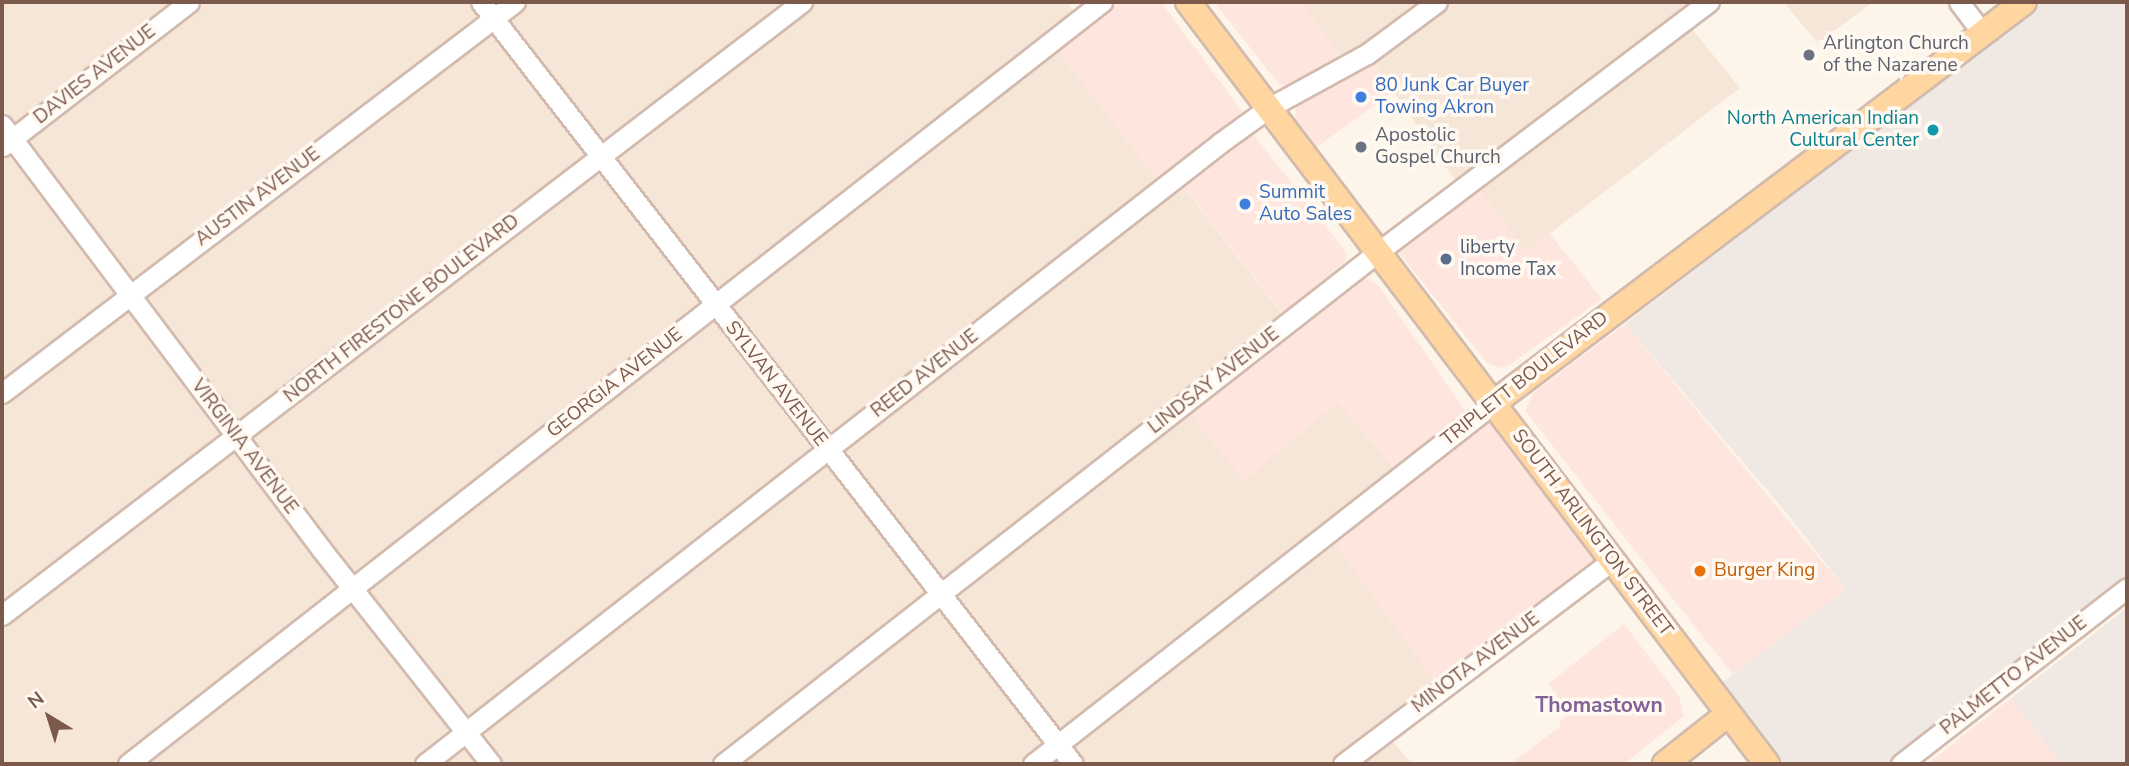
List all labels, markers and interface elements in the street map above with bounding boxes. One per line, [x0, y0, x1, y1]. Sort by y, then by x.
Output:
street label: DAVIES AVENUE [30, 20, 160, 130]
place label: Arlington Church of the Nazarene [1823, 33, 1969, 77]
marker: Arlington Church of the Nazarene [1801, 47, 1817, 63]
place label: 80 Junk Car Buyer Towing Akron [1375, 75, 1529, 119]
marker: 80 Junk Car Buyer Towing Akron [1353, 89, 1369, 105]
place label: North American Indian Cultural Center [1727, 108, 1919, 152]
marker: North American Indian Cultural Center [1925, 122, 1941, 138]
place label: Apostolic Gospel Church [1375, 125, 1501, 169]
marker: Apostolic Gospel Church [1353, 139, 1369, 155]
street label: AUSTIN AVENUE [191, 143, 325, 251]
place label: Summit Auto Sales [1259, 182, 1352, 226]
marker: Summit Auto Sales [1237, 196, 1253, 212]
street label: NORTH FIRESTONE BOULEVARD [280, 210, 524, 408]
place label: liberty Income Tax [1460, 237, 1556, 281]
marker: liberty Income Tax [1438, 251, 1454, 267]
street label: TRIPLETT BOULEVARD [1437, 307, 1613, 451]
street label: SYLVAN AVENUE [720, 317, 832, 451]
street label: GEORGIA AVENUE [543, 323, 687, 443]
street label: LINDSAY AVENUE [1144, 323, 1284, 439]
street label: REED AVENUE [867, 325, 983, 423]
street label: VIRGINIA AVENUE [186, 375, 302, 519]
street label: SOUTH ARLINGTON STREET [1507, 425, 1677, 641]
place label: Burger King [1714, 560, 1815, 582]
marker: Burger King [1692, 563, 1708, 579]
street label: MINOTA AVENUE [1408, 608, 1544, 718]
street label: PALMETTO AVENUE [1936, 612, 2092, 740]
north arrow [14, 682, 84, 752]
text: N [22, 686, 50, 715]
district label: Thomastown [1535, 692, 1663, 718]

